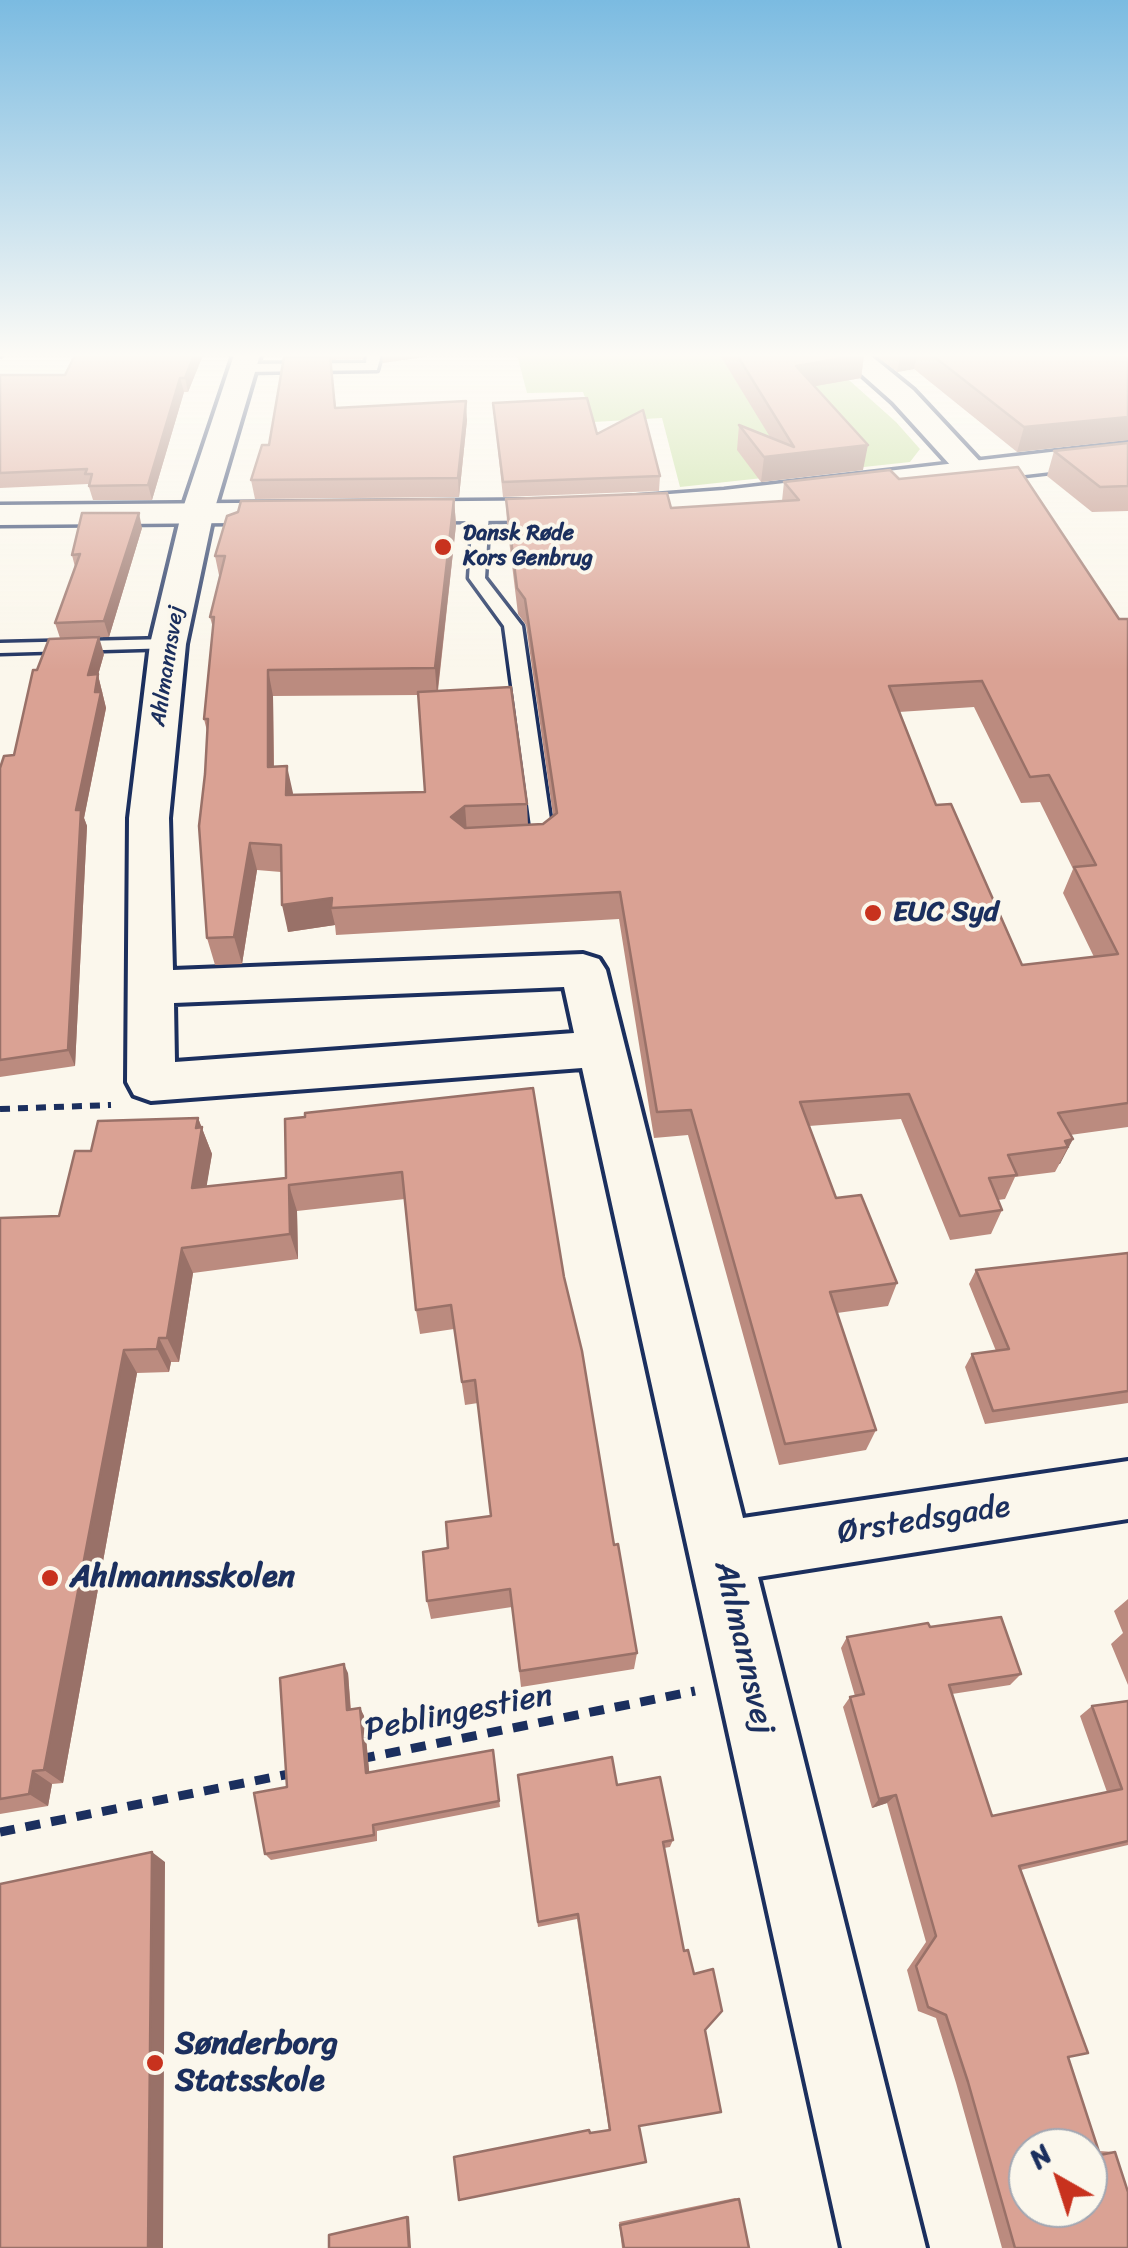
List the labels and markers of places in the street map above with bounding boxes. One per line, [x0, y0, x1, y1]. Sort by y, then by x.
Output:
place label: Dansk Røde Kors Genbrug [463, 521, 593, 572]
marker: Dansk Røde Kors Genbrug [432, 536, 454, 558]
place label: EUC Syd [893, 896, 998, 930]
marker: EUC Syd [862, 902, 884, 924]
place label: Ahlmannsskolen [70, 1559, 295, 1597]
marker: Ahlmannsskolen [39, 1567, 61, 1589]
place label: Sønderborg Statsskole [175, 2026, 338, 2101]
marker: Sønderborg Statsskole [144, 2052, 166, 2074]

